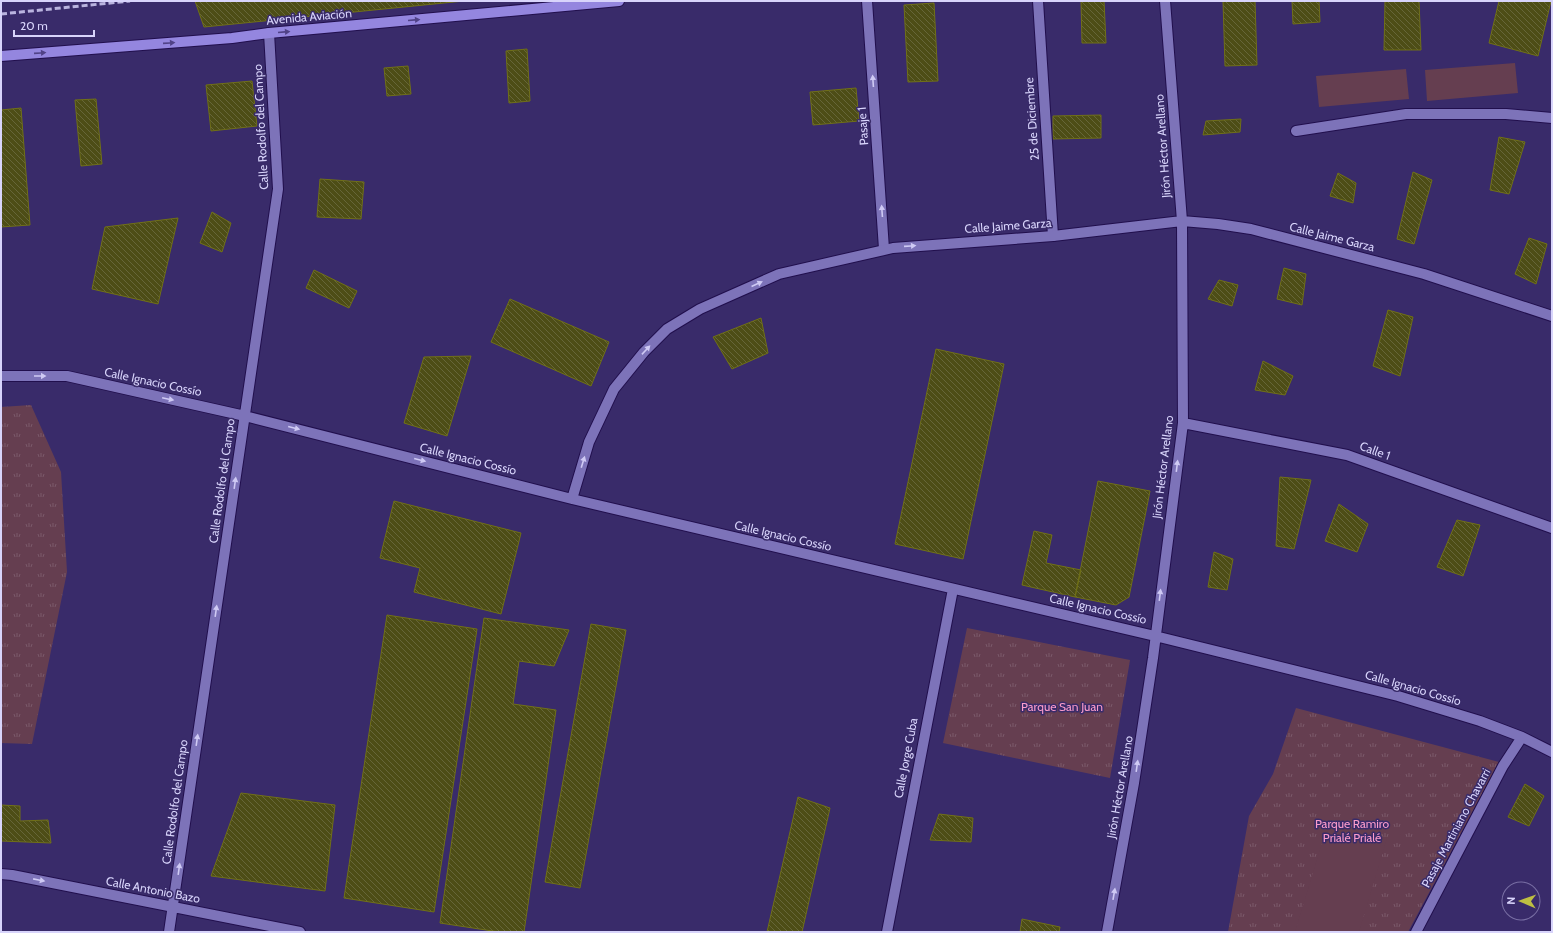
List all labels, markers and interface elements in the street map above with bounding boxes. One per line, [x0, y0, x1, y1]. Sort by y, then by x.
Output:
street label: Avenida Aviación [266, 5, 353, 28]
scale bar [14, 12, 94, 38]
one-way arrow [408, 16, 420, 23]
text: 20 m [20, 18, 48, 33]
one-way arrow [278, 28, 291, 35]
one-way arrow [163, 40, 176, 47]
one-way arrow [34, 50, 46, 57]
street label: Calle Rodolfo del Campo [250, 63, 271, 190]
one-way arrow [869, 75, 876, 87]
street label: 25 de Diciembre [1021, 77, 1042, 161]
street label: Jirón Héctor Arellano [1151, 93, 1174, 199]
street label: Pasaje 1 [854, 106, 871, 146]
one-way arrow [878, 204, 885, 217]
street label: Calle Jaime Garza [964, 215, 1052, 236]
street label: Calle Jaime Garza [1288, 219, 1376, 254]
one-way arrow [903, 243, 916, 250]
one-way arrow [751, 281, 762, 287]
one-way arrow [642, 345, 651, 355]
street label: Calle Ignacio Cossío [103, 364, 204, 399]
one-way arrow [34, 373, 47, 379]
one-way arrow [161, 396, 174, 402]
street label: Jirón Héctor Arellano [1149, 414, 1176, 520]
street label: Calle Rodolfo del Campo [205, 417, 238, 544]
one-way arrow [288, 425, 300, 431]
street label: Calle 1 [1358, 438, 1393, 463]
street label: Calle Ignacio Cossío [418, 439, 518, 478]
one-way arrow [580, 455, 586, 467]
one-way arrow [414, 458, 426, 464]
one-way arrow [1174, 460, 1180, 472]
one-way arrow [232, 477, 238, 489]
street label: Calle Ignacio Cossío [733, 517, 833, 554]
one-way arrow [1157, 589, 1163, 601]
street label: Calle Ignacio Cossío [1048, 590, 1148, 627]
one-way arrow [213, 605, 219, 617]
street label: Calle Ignacio Cossío [1363, 667, 1463, 708]
park label: Parque San Juan [1021, 699, 1103, 714]
street label: Calle Jorge Cuba [890, 716, 921, 799]
one-way arrow [195, 734, 201, 746]
street label: Jirón Héctor Arellano [1103, 734, 1136, 840]
street label: Calle Rodolfo del Campo [158, 738, 191, 865]
one-way arrow [1134, 760, 1140, 772]
street label: Pasaje Martiniano Chavarri [1418, 766, 1493, 890]
park label: Parque Ramiro Prialé Prialé [1315, 816, 1389, 845]
one-way arrow [176, 862, 182, 875]
street label: Calle Antonio Bazo [105, 873, 202, 906]
one-way arrow [33, 877, 46, 883]
north arrow [1501, 881, 1541, 921]
one-way arrow [1111, 888, 1117, 900]
text: N [1504, 897, 1518, 905]

